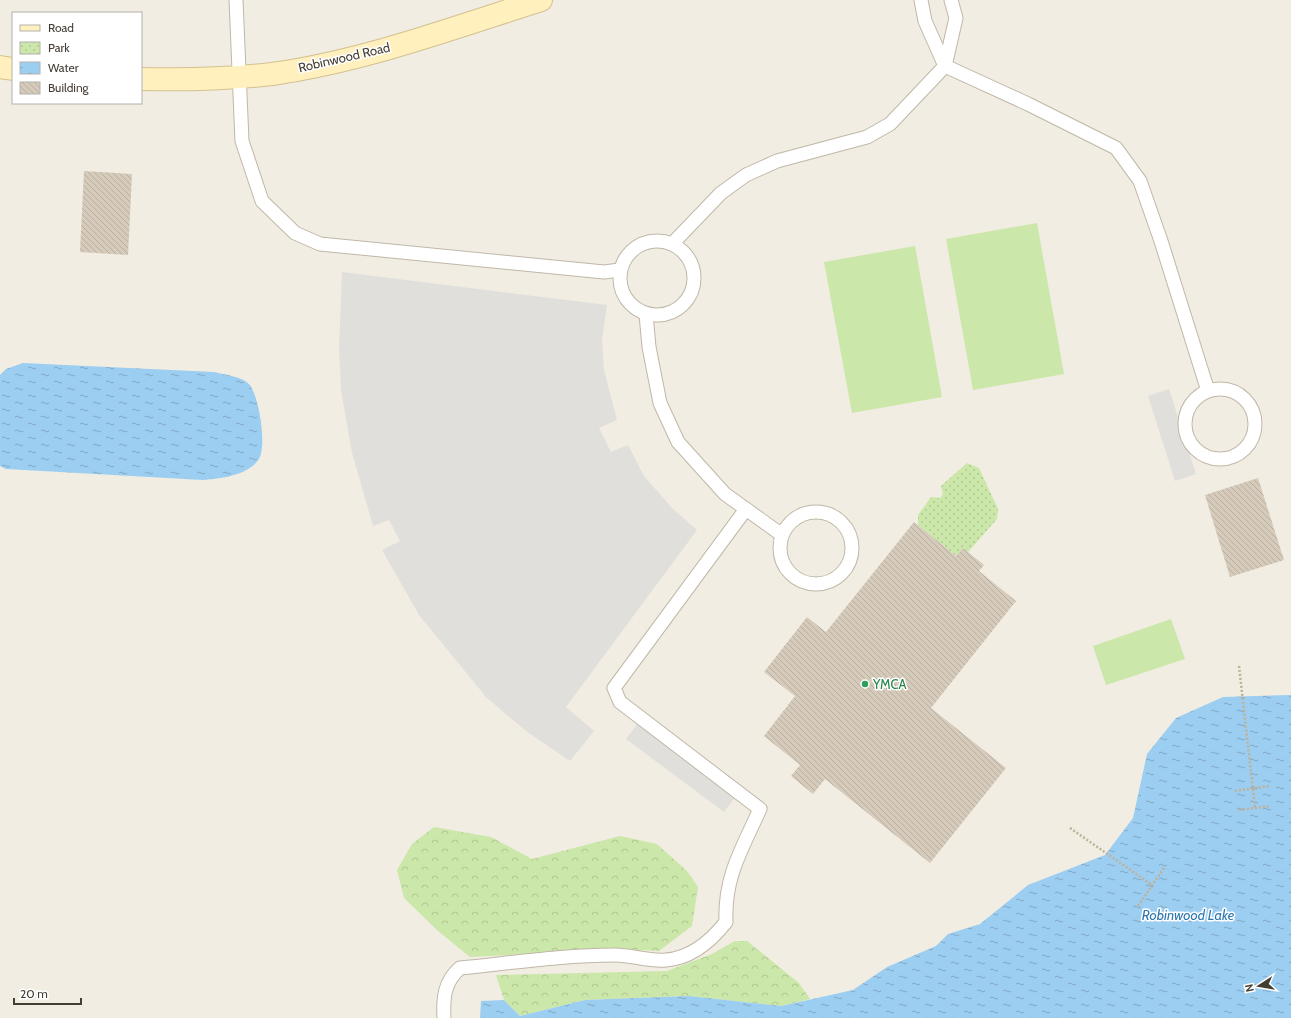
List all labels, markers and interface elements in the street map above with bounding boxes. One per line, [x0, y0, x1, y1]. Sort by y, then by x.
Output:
legend [12, 12, 142, 104]
text: Road [48, 20, 74, 35]
street label: Robinwood Road [296, 39, 392, 75]
text: Park [48, 40, 70, 55]
text: Water [48, 60, 79, 75]
text: Building [48, 80, 90, 95]
place label: YMCA [872, 676, 907, 692]
marker: YMCA [860, 679, 870, 689]
water label: Robinwood Lake [1142, 906, 1235, 924]
north arrow [1239, 966, 1279, 1006]
scale bar [14, 980, 81, 1006]
text: N [1242, 983, 1257, 993]
text: 20 m [20, 986, 48, 1001]

